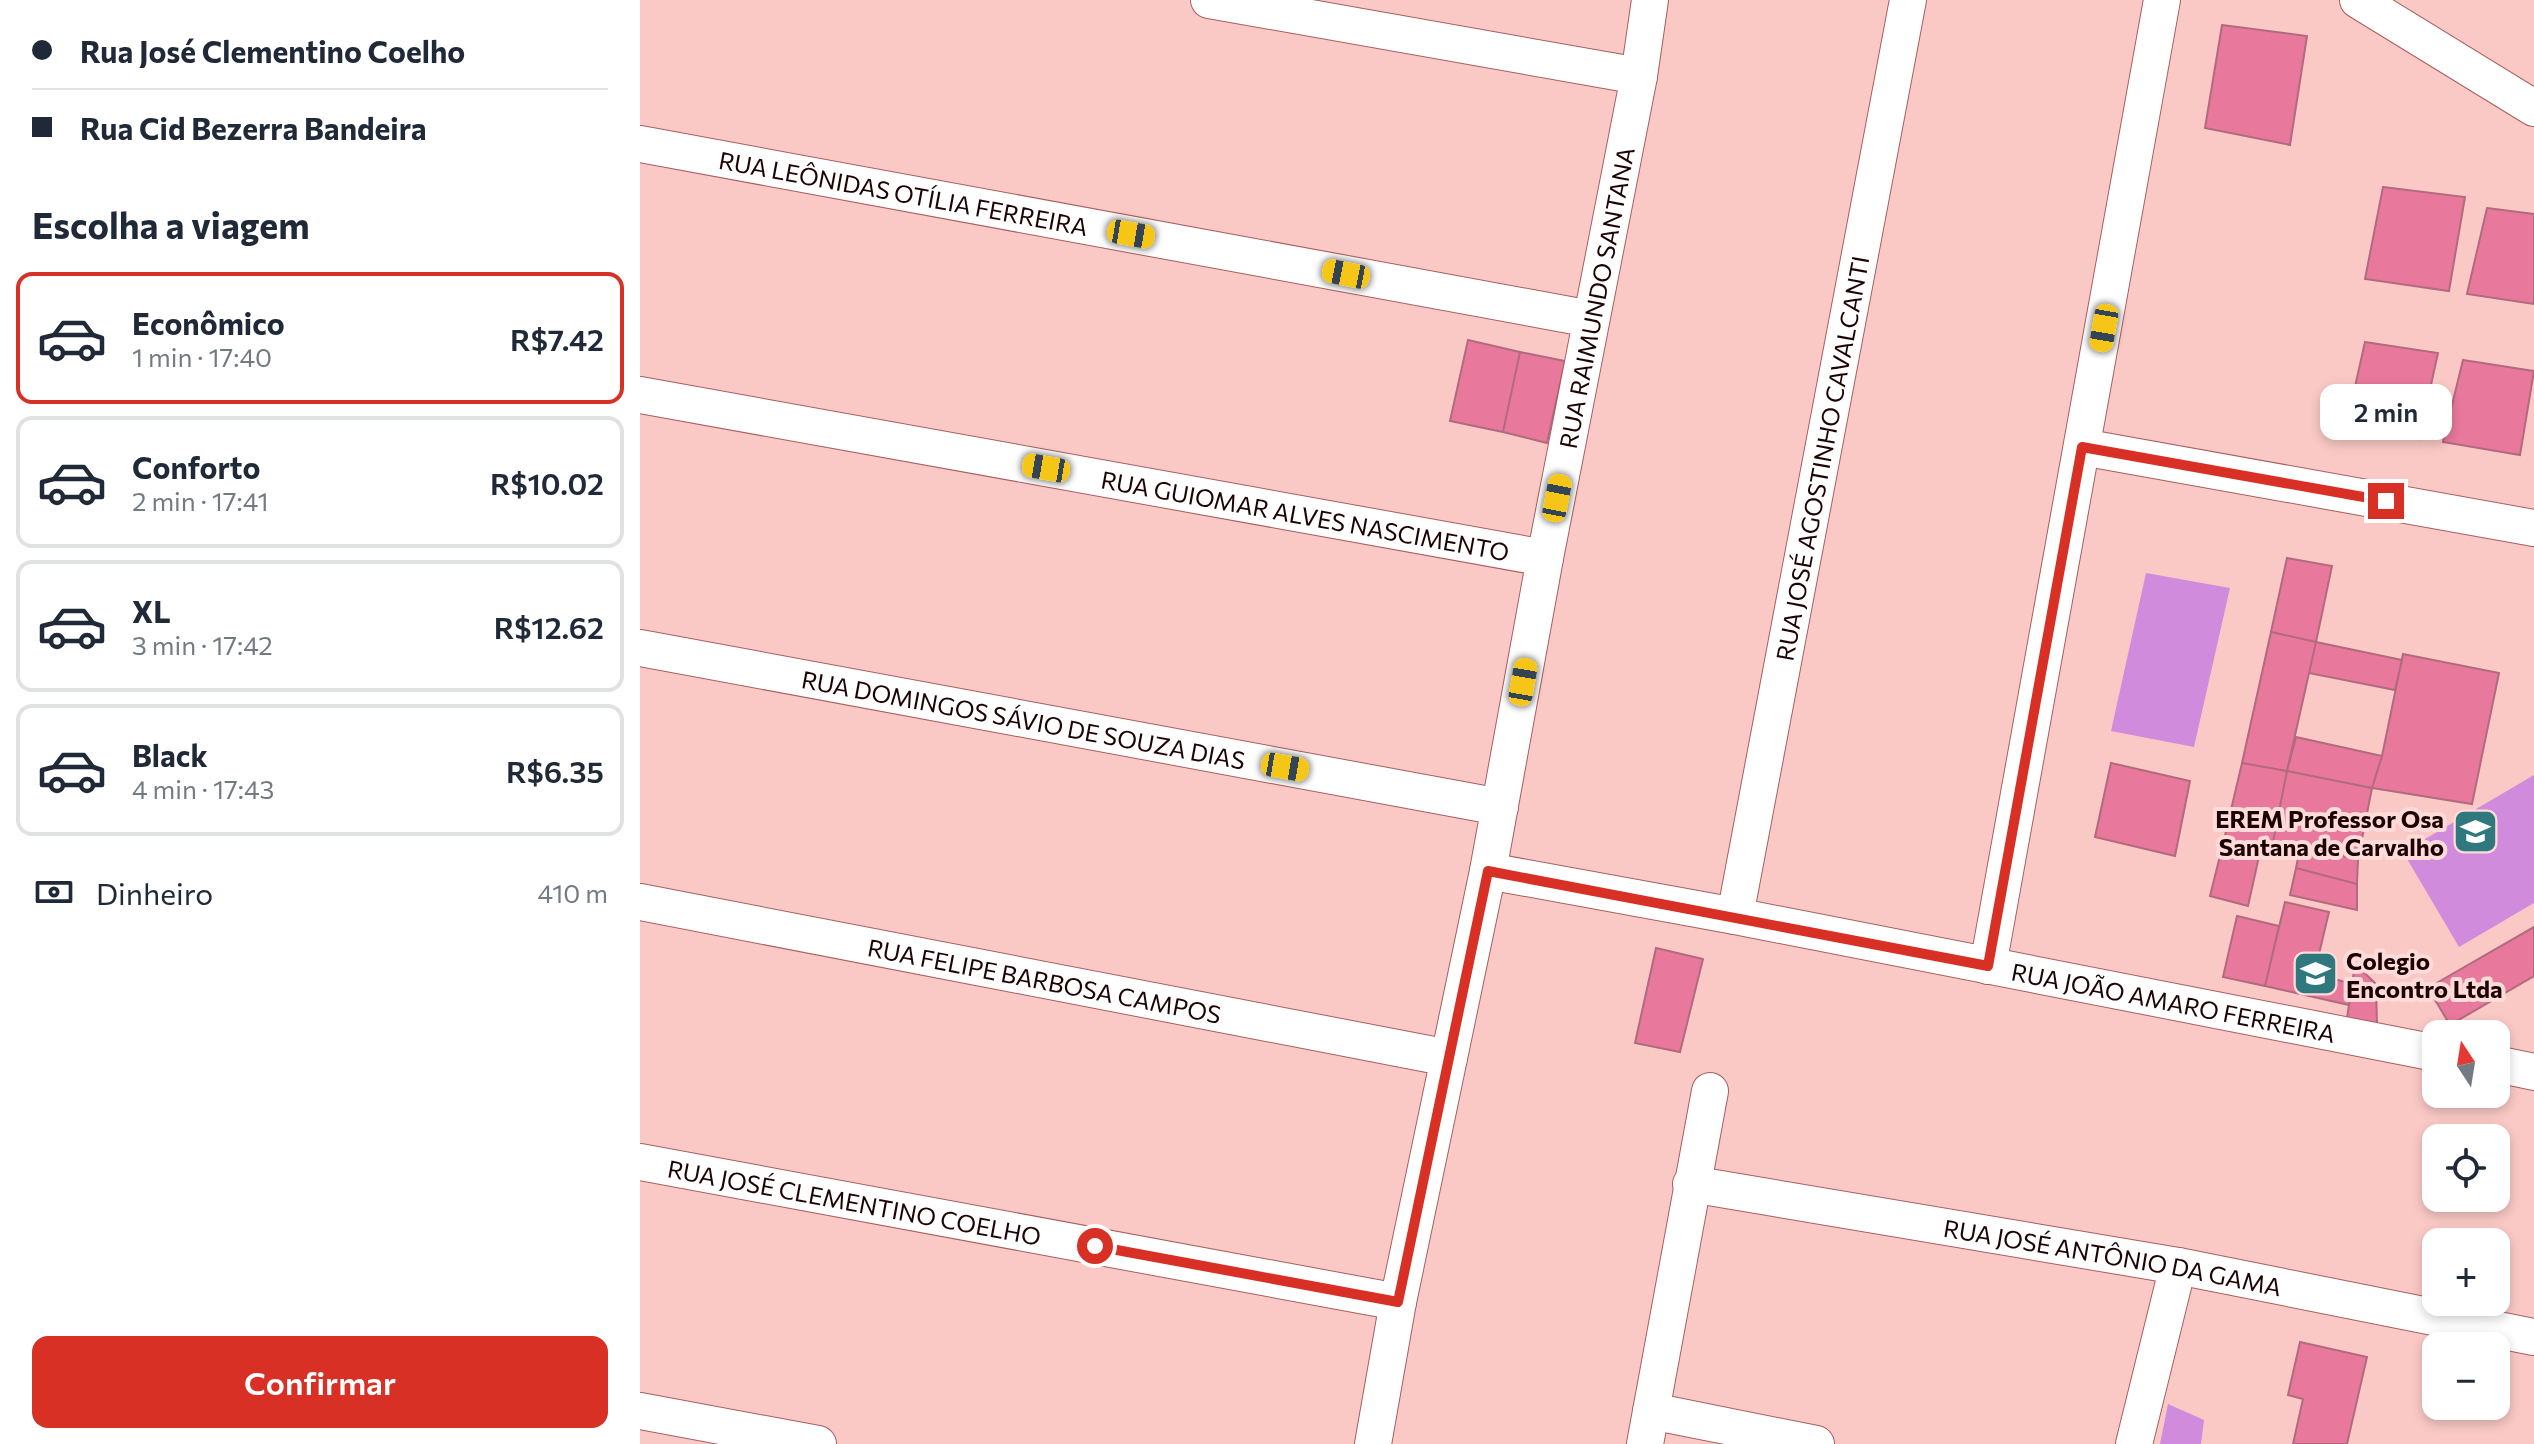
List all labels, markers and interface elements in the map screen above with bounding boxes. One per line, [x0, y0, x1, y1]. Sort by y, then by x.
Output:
text: Rua José Clementino Coelho [80, 32, 465, 69]
text: Rua Cid Bezerra Bandeira [80, 109, 427, 146]
street label: RUA LEÔNIDAS OTÍLIA FERREIRA [717, 144, 1090, 241]
street label: RUA RAIMUNDO SANTANA [1552, 144, 1639, 451]
text: Escolha a viagem [32, 202, 310, 246]
car [1105, 218, 1157, 250]
street label: RUA JOSÉ AGOSTINHO CAVALCANTI [1769, 253, 1874, 663]
car [1320, 258, 1372, 290]
icon: car [36, 302, 108, 374]
car [2088, 302, 2120, 354]
text: Econômico [132, 304, 285, 341]
text: R$7.42 [510, 320, 604, 357]
text: 1 min · 17:40 [132, 341, 272, 372]
callout: 2 min [2320, 385, 2452, 441]
text: 2 min [2354, 396, 2418, 427]
icon: car [36, 446, 108, 518]
text: Conforto [132, 448, 260, 485]
car [1020, 452, 1072, 484]
text: R$10.02 [490, 464, 604, 501]
street label: RUA GUIOMAR ALVES NASCIMENTO [1099, 464, 1512, 566]
car [1541, 472, 1573, 524]
route end [2368, 483, 2404, 519]
text: 2 min · 17:41 [132, 485, 269, 516]
icon: car [36, 590, 108, 662]
text: XL [132, 592, 171, 629]
text: R$12.62 [494, 608, 604, 645]
text: 3 min · 17:42 [132, 629, 273, 660]
car [1507, 656, 1539, 708]
street label: RUA DOMINGOS SÁVIO DE SOUZA DIAS [799, 664, 1248, 774]
icon: car [36, 734, 108, 806]
text: Black [132, 736, 208, 773]
car [1259, 751, 1311, 783]
text: R$6.35 [506, 752, 604, 789]
text: 4 min · 17:43 [132, 773, 274, 804]
place label: EREM Professor Osa Santana de Carvalho [2215, 804, 2444, 861]
school or university icon: EREM Professor Osa Santana de Carvalho [2451, 808, 2499, 856]
icon: cash [32, 870, 76, 914]
text: Dinheiro [96, 874, 213, 911]
text: 410 m [537, 877, 608, 908]
street label: RUA FELIPE BARBOSA CAMPOS [865, 932, 1224, 1028]
place label: Colegio Encontro Ltda [2346, 946, 2503, 1003]
school or university icon: Colegio Encontro Ltda [2291, 950, 2339, 998]
street label: RUA JOÃO AMARO FERREIRA [2009, 956, 2338, 1048]
north arrow [2422, 1020, 2510, 1108]
map controls [2422, 1020, 2510, 1420]
button: locate [2422, 1124, 2510, 1212]
street label: RUA JOSÉ CLEMENTINO COELHO [665, 1153, 1043, 1250]
street label: RUA JOSÉ ANTÔNIO DA GAMA [1942, 1212, 2284, 1301]
route start [1077, 1228, 1113, 1264]
button: + [2422, 1228, 2510, 1316]
button: − [2422, 1332, 2510, 1420]
button: Confirmar [32, 1336, 608, 1428]

